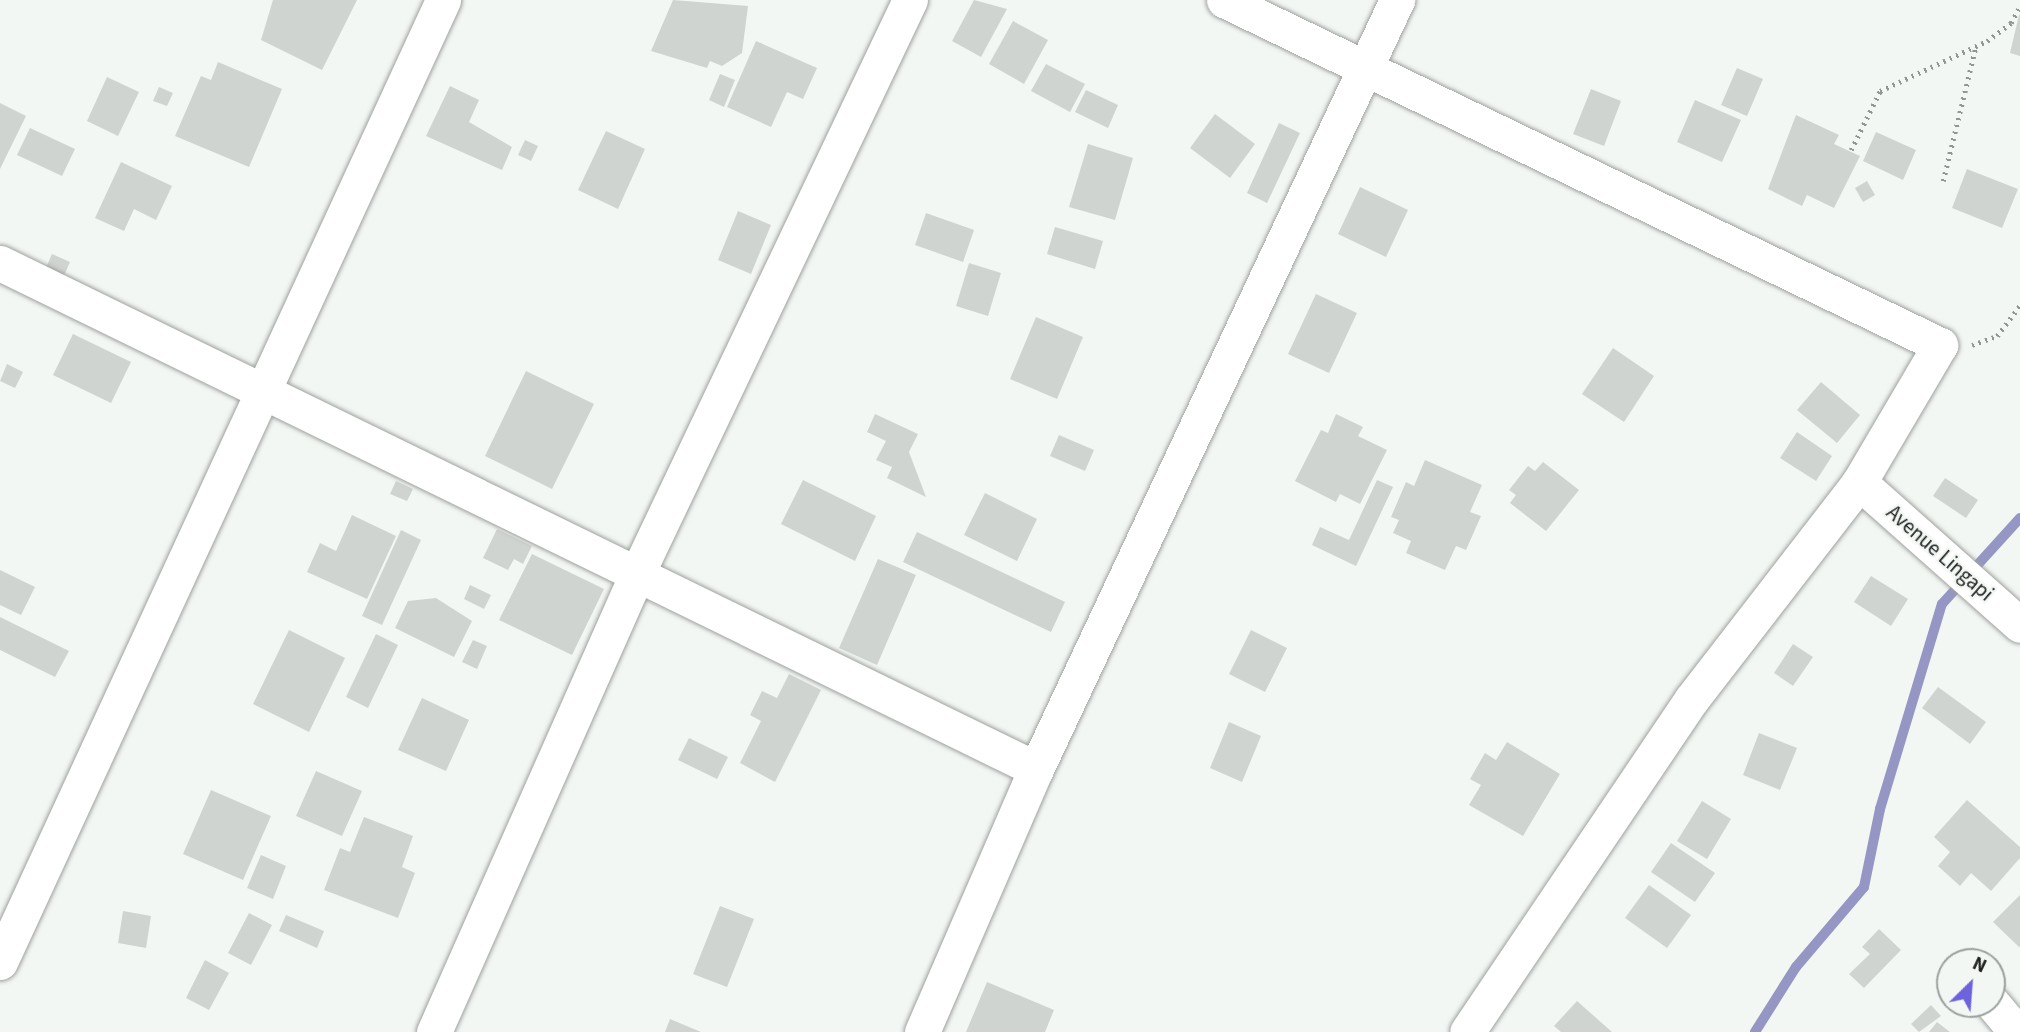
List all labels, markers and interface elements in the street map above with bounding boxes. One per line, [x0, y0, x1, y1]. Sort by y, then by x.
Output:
street label: Avenue Lingapi [1881, 500, 1999, 606]
north arrow [1936, 948, 2006, 1018]
text: N [1968, 950, 1991, 980]

